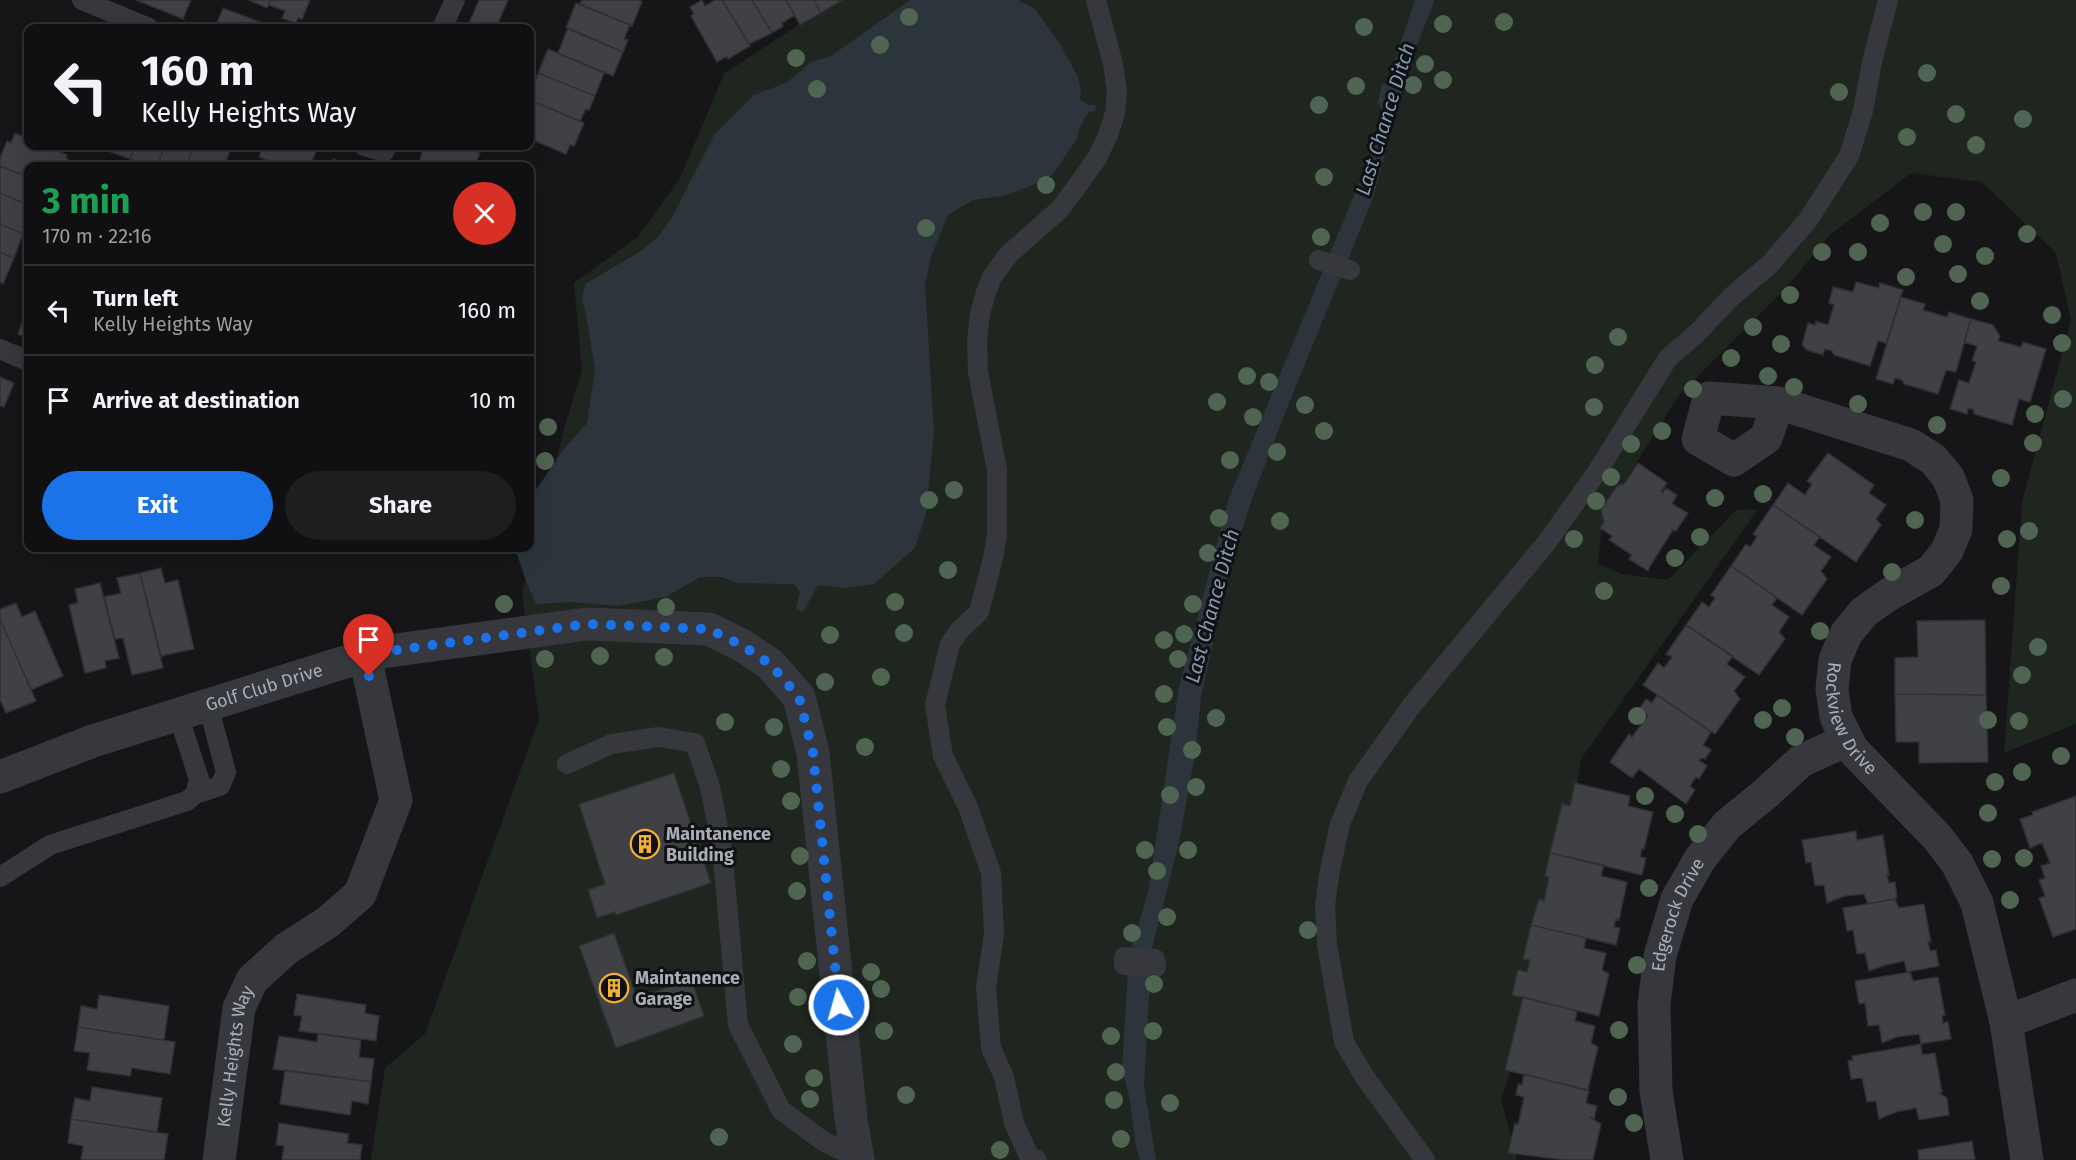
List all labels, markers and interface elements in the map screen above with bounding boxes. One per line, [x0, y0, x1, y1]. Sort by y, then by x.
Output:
water label: Last Chance Ditch [1350, 40, 1420, 198]
text: 160 m [141, 46, 254, 96]
icon: left [42, 48, 120, 126]
text: Kelly Heights Way [141, 97, 356, 129]
text: 3 min [42, 179, 131, 223]
button: close [453, 182, 516, 245]
text: 170 m · 22:16 [42, 224, 151, 248]
text: Turn left [93, 285, 178, 312]
icon: left [42, 294, 75, 327]
text: 160 m [458, 297, 516, 324]
text: Kelly Heights Way [93, 312, 253, 336]
icon: arrive [42, 384, 75, 417]
text: Arrive at destination [93, 387, 300, 414]
text: 10 m [470, 387, 516, 414]
button: Exit [42, 471, 273, 540]
button: Share [285, 471, 516, 540]
water label: Last Chance Ditch [1180, 526, 1244, 686]
pin [343, 614, 394, 676]
icon: arrive [352, 623, 385, 656]
street label: Golf Club Drive [203, 659, 325, 716]
street label: Rockview Drive [1821, 661, 1882, 779]
place label: Maintanence Building [666, 823, 771, 866]
building icon: Maintanence Building [629, 828, 661, 860]
street label: Edgerock Drive [1647, 854, 1709, 973]
place label: Maintanence Garage [635, 967, 740, 1010]
building icon: Maintanence Garage [598, 972, 630, 1004]
position arrow [807, 973, 871, 1037]
street label: Kelly Heights Way [212, 982, 259, 1129]

